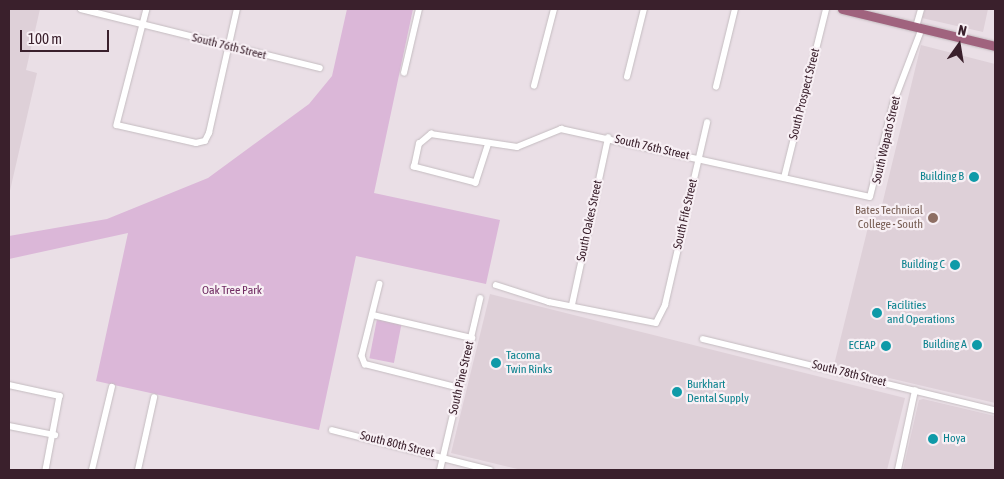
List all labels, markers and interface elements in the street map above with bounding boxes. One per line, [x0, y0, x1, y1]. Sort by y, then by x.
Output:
scale bar [22, 20, 111, 52]
north arrow [934, 20, 984, 70]
text: N [957, 22, 968, 39]
text: 100 m [28, 30, 62, 47]
street label: South 76th Street [190, 31, 268, 63]
street label: South Prospect Street [787, 47, 823, 141]
street label: South Wapato Street [870, 95, 904, 185]
street label: South 76th Street [613, 132, 691, 164]
place label: Building B [920, 170, 964, 184]
marker: Building B [968, 171, 980, 183]
street label: South Fife Street [671, 177, 701, 251]
street label: South Oakes Street [574, 179, 606, 263]
place label: Bates Technical College - South [855, 204, 923, 232]
marker: Bates Technical College - South [927, 212, 939, 224]
place label: Building C [901, 258, 945, 272]
marker: Building C [949, 259, 961, 271]
park label: Oak Tree Park [202, 284, 262, 298]
place label: Facilities and Operations [887, 299, 955, 327]
marker: Facilities and Operations [871, 307, 883, 319]
place label: Building A [923, 338, 967, 352]
place label: ECEAP [849, 339, 876, 353]
marker: Building A [971, 339, 983, 351]
street label: South Pine Street [447, 340, 477, 416]
marker: ECEAP [880, 340, 892, 352]
place label: Tacoma Twin Rinks [506, 349, 552, 377]
marker: Tacoma Twin Rinks [490, 357, 502, 369]
street label: South 78th Street [810, 358, 888, 390]
place label: Burkhart Dental Supply [687, 378, 749, 406]
marker: Burkhart Dental Supply [671, 386, 683, 398]
street label: South 80th Street [358, 429, 436, 461]
place label: Hoya [943, 432, 966, 446]
marker: Hoya [927, 433, 939, 445]

